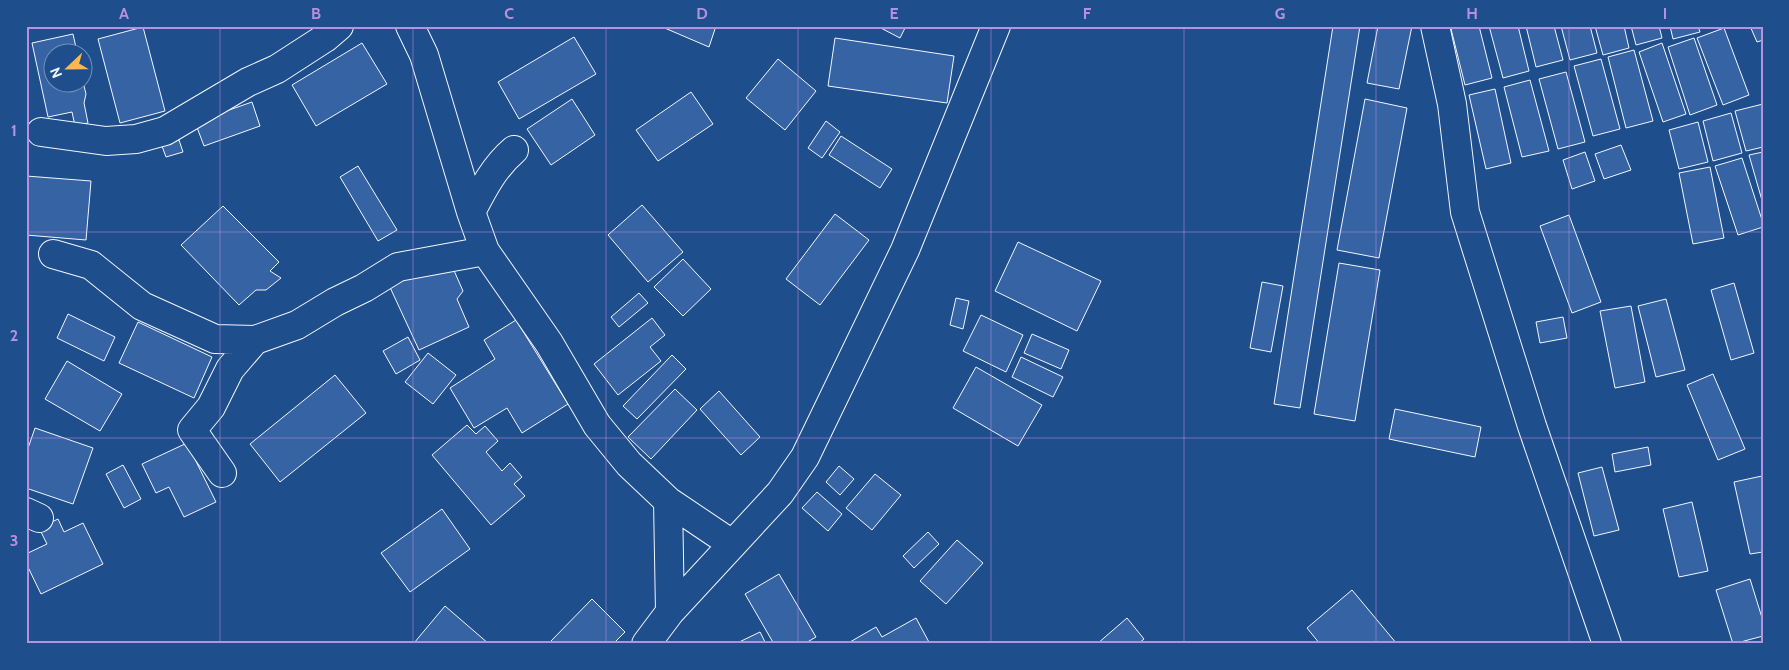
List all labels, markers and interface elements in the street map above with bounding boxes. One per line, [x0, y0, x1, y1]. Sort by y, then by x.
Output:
text: A [119, 4, 129, 23]
text: B [311, 4, 321, 23]
text: C [504, 4, 514, 23]
text: D [696, 4, 708, 23]
text: E [889, 4, 899, 23]
text: F [1083, 4, 1092, 23]
text: G [1275, 4, 1285, 23]
text: H [1466, 4, 1478, 23]
text: I [1663, 4, 1667, 23]
north arrow [42, 42, 92, 92]
text: N [46, 65, 66, 81]
text: 1 [11, 121, 17, 140]
text: 2 [10, 326, 18, 345]
text: 3 [10, 531, 18, 550]

